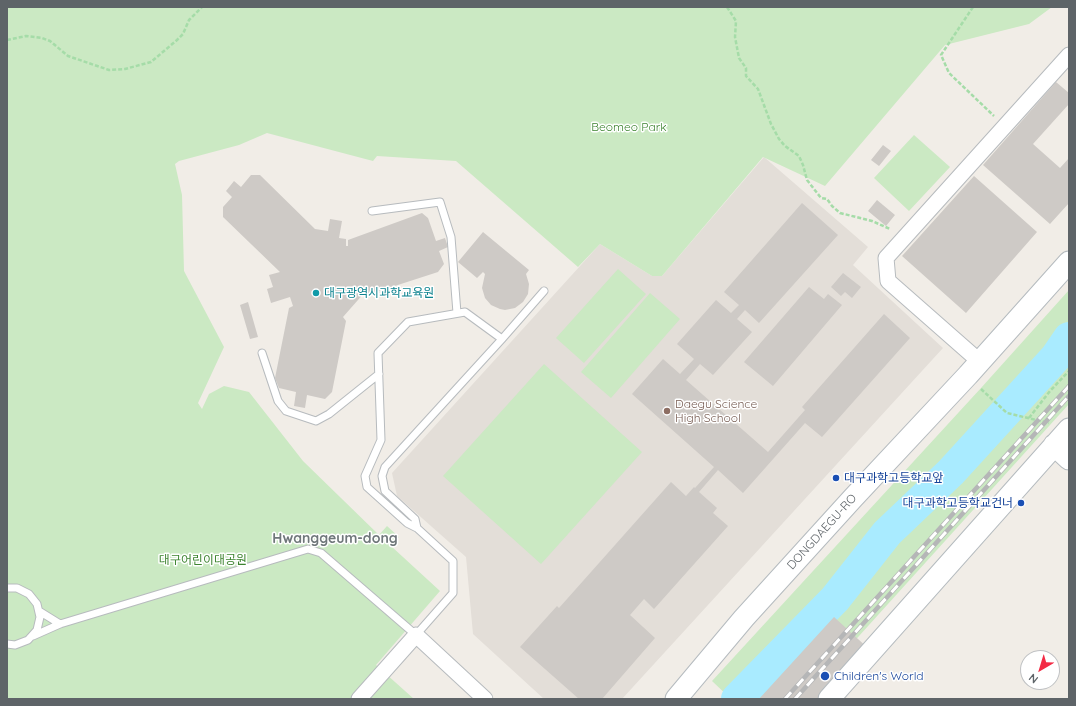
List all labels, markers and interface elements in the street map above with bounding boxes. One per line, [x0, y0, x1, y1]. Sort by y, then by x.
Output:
park label: Beomeo Park [591, 120, 667, 134]
place label: 대구광역시과학교육원 [324, 286, 434, 300]
marker: 대구광역시과학교육원 [311, 288, 321, 298]
place label: Daegu Science High School [675, 397, 757, 425]
marker: Daegu Science High School [662, 406, 672, 416]
place label: 대구과학고등학교앞 [844, 471, 943, 485]
marker: 대구과학고등학교앞 [831, 473, 841, 483]
street label: DONGDAEGU-RO [784, 491, 860, 573]
place label: 대구과학고등학교건너 [903, 496, 1013, 510]
marker: 대구과학고등학교건너 [1016, 498, 1026, 508]
district label: Hwanggeum-dong [272, 531, 398, 547]
park label: 대구어린이대공원 [159, 553, 247, 567]
north arrow [1020, 650, 1060, 690]
place label: Children's World [834, 669, 924, 683]
marker: Children's World [819, 670, 831, 682]
text: N [1026, 671, 1041, 687]

